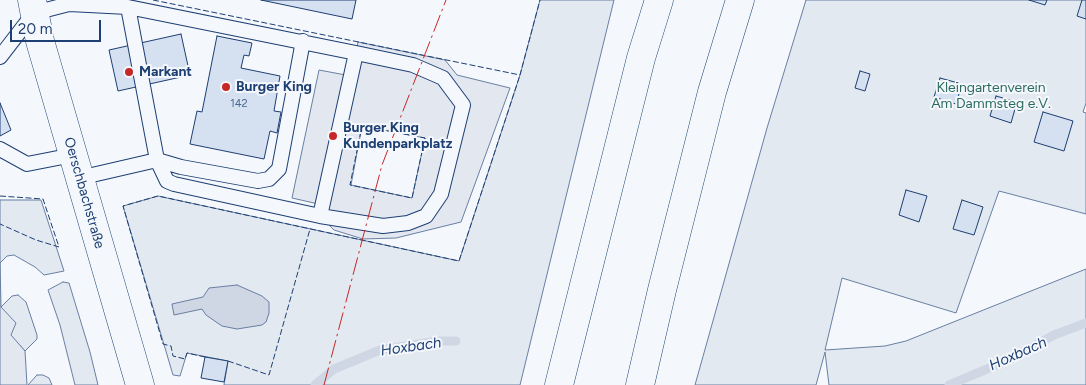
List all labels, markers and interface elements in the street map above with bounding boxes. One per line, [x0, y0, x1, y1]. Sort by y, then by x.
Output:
scale bar [12, 10, 104, 42]
text: 20 m [18, 20, 52, 38]
place label: Markant [139, 64, 192, 80]
marker: Markant [123, 66, 135, 78]
place label: Burger King [236, 79, 312, 95]
park label: Kleingartenverein Am Dammsteg e.V. [931, 80, 1051, 112]
marker: Burger King [220, 81, 232, 93]
house number: 142 [230, 97, 248, 111]
place label: Burger King Kundenparkplatz [343, 120, 453, 152]
marker: Burger King Kundenparkplatz [327, 130, 339, 142]
street label: Oerschbachstraße [60, 135, 108, 251]
water label: Hoxbach [986, 333, 1050, 375]
water label: Hoxbach [379, 334, 443, 360]

